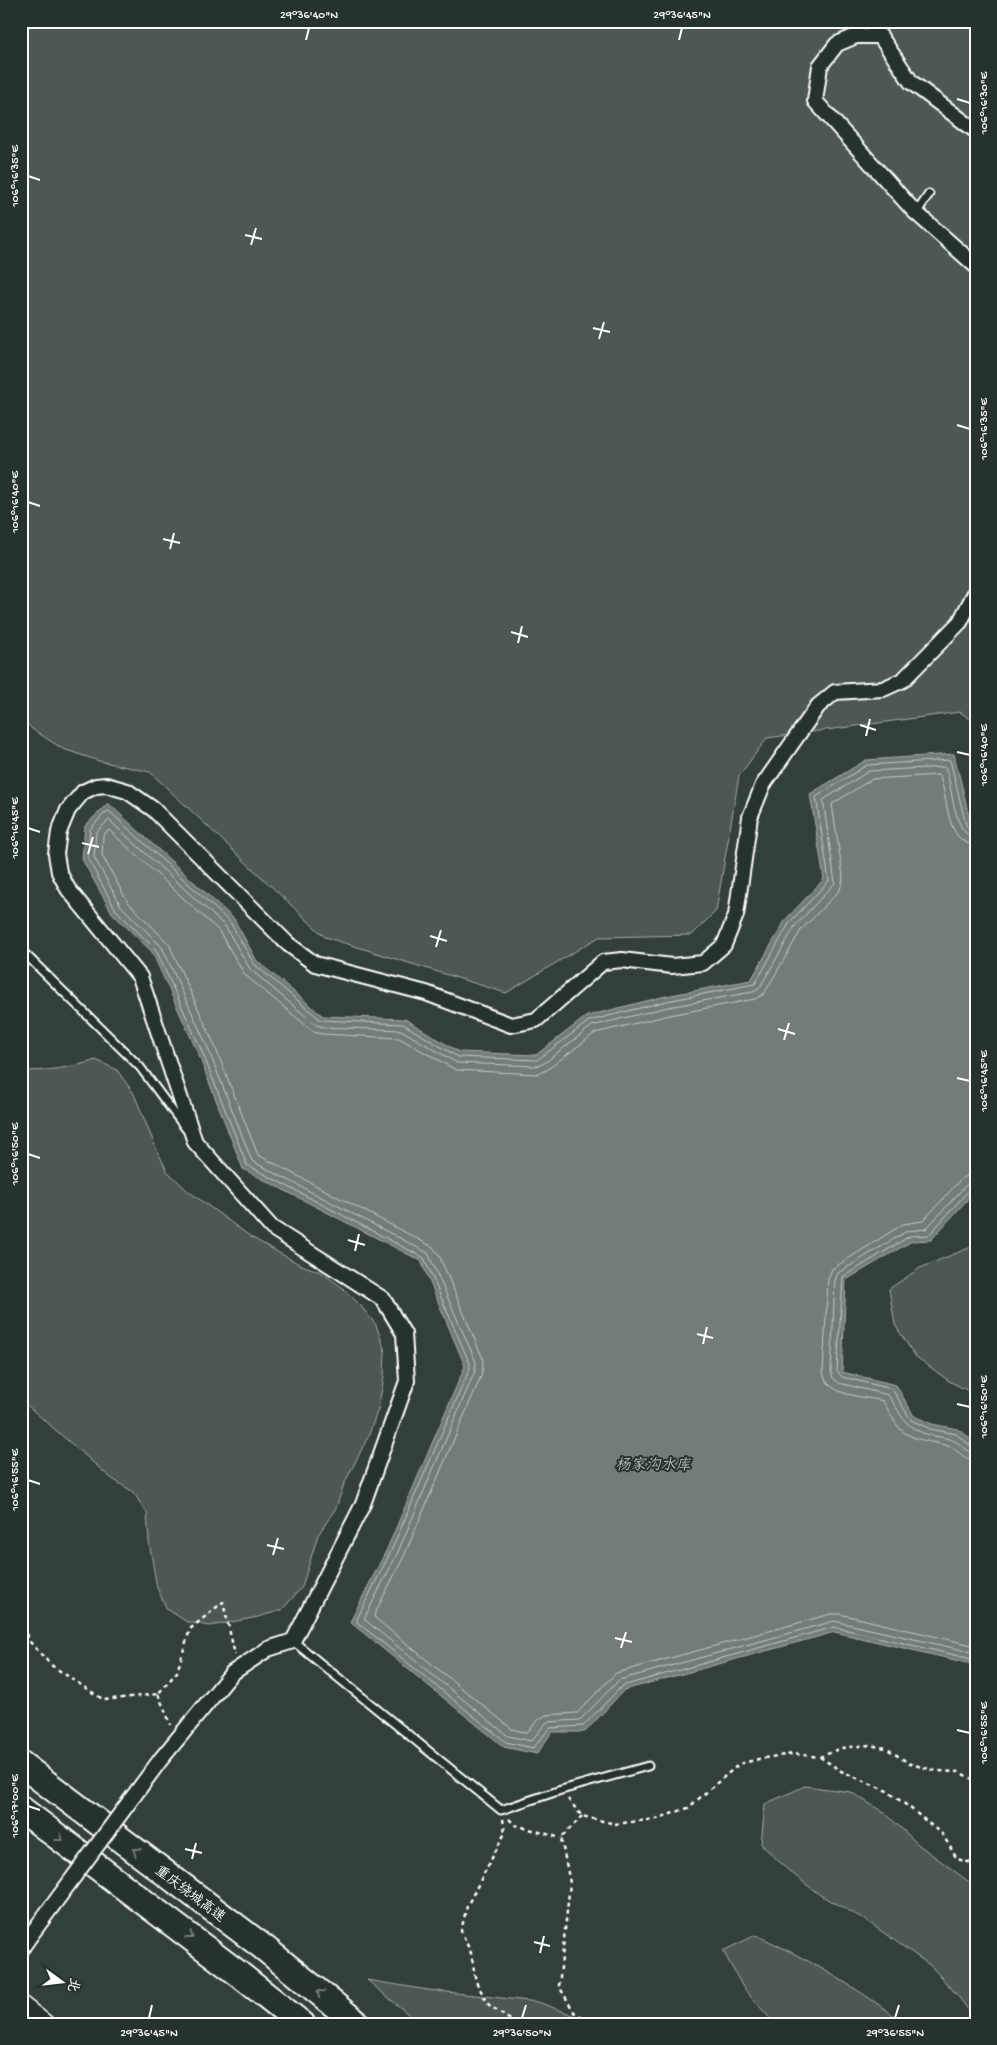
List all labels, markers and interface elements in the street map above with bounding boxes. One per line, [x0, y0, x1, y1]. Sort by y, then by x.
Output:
text: 29°36'40"N [280, 9, 338, 23]
text: 29°36'45"N [653, 9, 711, 23]
text: 106°16'30"E [978, 71, 992, 135]
text: 106°16'35"E [9, 144, 23, 208]
text: 106°16'35"E [978, 397, 992, 461]
text: 106°16'40"E [9, 470, 23, 534]
text: 106°16'40"E [978, 723, 992, 787]
text: 106°16'45"E [9, 797, 23, 860]
text: 106°16'45"E [978, 1050, 992, 1113]
text: 106°16'50"E [9, 1122, 23, 1186]
text: 106°16'50"E [978, 1375, 992, 1439]
text: 106°16'55"E [9, 1448, 23, 1512]
water label: 杨家沟水库 [615, 1456, 691, 1475]
text: 106°16'55"E [978, 1701, 992, 1765]
text: 106°17'00"E [9, 1774, 23, 1839]
one-way arrow [54, 1833, 63, 1841]
one-way arrow [132, 1848, 142, 1857]
street label: 重庆绕城高速 [151, 1862, 229, 1927]
one-way arrow [184, 1931, 193, 1939]
north arrow [38, 1958, 88, 2008]
text: 北 [62, 1976, 82, 1994]
one-way arrow [317, 1991, 326, 1999]
text: 29°36'45"N [120, 2027, 178, 2041]
text: 29°36'50"N [493, 2027, 551, 2041]
text: 29°36'55"N [866, 2027, 924, 2041]

